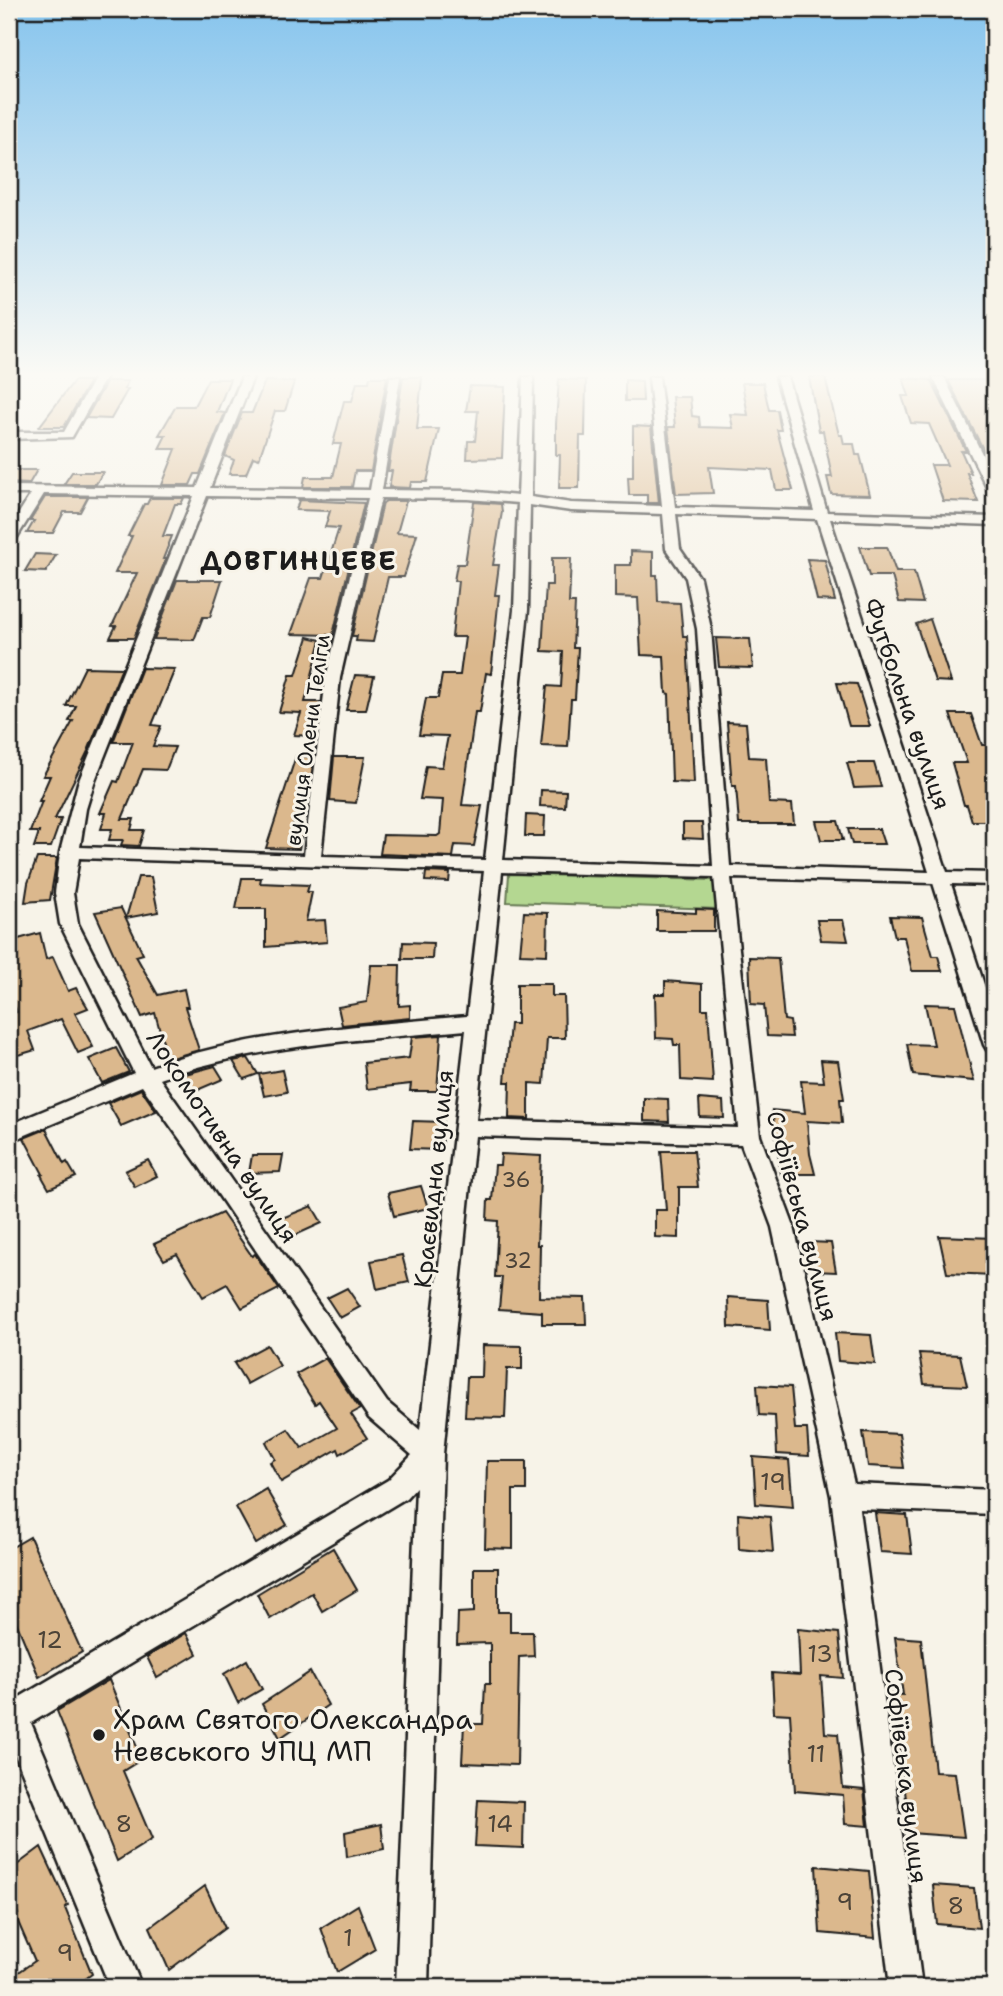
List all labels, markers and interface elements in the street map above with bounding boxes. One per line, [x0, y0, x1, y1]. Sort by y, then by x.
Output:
district label: ДОВГИНЦЕВЕ [201, 543, 397, 578]
street label: Футбольна вулиця [856, 594, 958, 814]
street label: вулиця Олени Теліги [279, 632, 337, 848]
street label: Локомотивна вулиця [139, 1024, 305, 1250]
street label: Краєвидна вулиця [407, 1068, 461, 1290]
street label: Софіївська вулиця [759, 1107, 845, 1325]
house number: 36 [502, 1166, 530, 1194]
house number: 32 [504, 1247, 532, 1275]
house number: 19 [760, 1466, 786, 1498]
house number: 12 [37, 1624, 63, 1656]
house number: 13 [807, 1638, 833, 1670]
street label: Софіївська вулиця [877, 1667, 935, 1885]
place label: Храм Святого Олександра Невського УПЦ МП [113, 1700, 473, 1770]
marker: Храм Святого Олександра Невського УПЦ МП [91, 1727, 107, 1743]
house number: 11 [806, 1738, 826, 1770]
house number: 8 [116, 1808, 132, 1840]
house number: 14 [487, 1808, 513, 1840]
house number: 9 [837, 1886, 853, 1918]
house number: 8 [948, 1890, 964, 1922]
house number: 1 [343, 1922, 353, 1954]
house number: 9 [57, 1937, 73, 1969]

